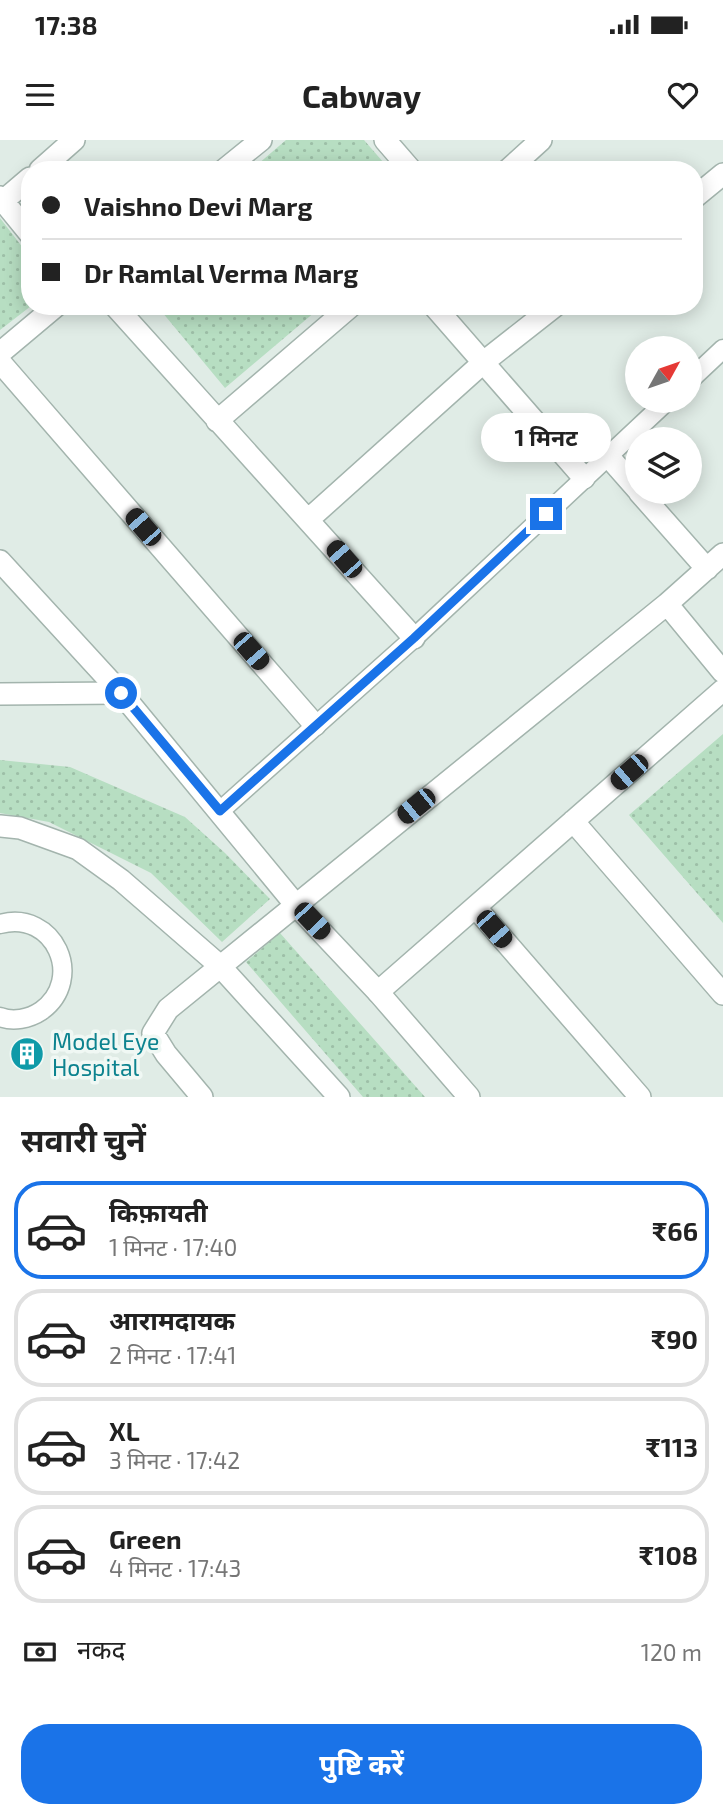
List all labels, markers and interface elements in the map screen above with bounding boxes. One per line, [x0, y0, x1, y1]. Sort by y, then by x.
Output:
text: 17:38 [35, 9, 98, 40]
icon: menu [21, 76, 59, 114]
text: Cabway [302, 76, 421, 114]
icon: heart [664, 76, 702, 114]
text: Vaishno Devi Marg [84, 190, 313, 221]
text: Dr Ramlal Verma Marg [84, 257, 358, 288]
north arrow [625, 336, 702, 413]
map controls [625, 336, 702, 504]
callout: 1 मिनट [481, 412, 611, 462]
text: 1 मिनट [514, 423, 578, 451]
button: layers [625, 427, 702, 504]
route end [530, 498, 562, 530]
car [122, 504, 165, 550]
car [323, 536, 366, 582]
car [230, 628, 273, 674]
route start [105, 677, 137, 709]
car [607, 750, 652, 794]
car [394, 785, 439, 827]
car [290, 898, 335, 944]
car [473, 906, 516, 952]
place label: Model Eye Hospital [52, 1027, 159, 1081]
building icon: Model Eye Hospital [8, 1035, 46, 1073]
text: सवारी चुनें [21, 1120, 146, 1158]
text: किफ़ायती [109, 1196, 208, 1227]
icon: car [25, 1199, 88, 1262]
text: ₹66 [652, 1215, 698, 1246]
text: 1 मिनट · 17:40 [109, 1233, 237, 1261]
text: आरामदायक [109, 1304, 235, 1335]
icon: car [25, 1307, 88, 1370]
text: ₹90 [651, 1323, 698, 1354]
text: 2 मिनट · 17:41 [109, 1341, 236, 1369]
icon: car [25, 1415, 88, 1478]
text: XL [109, 1415, 140, 1446]
text: ₹113 [645, 1431, 698, 1462]
text: 3 मिनट · 17:42 [109, 1446, 240, 1474]
icon: car [25, 1523, 88, 1586]
text: Green [109, 1523, 182, 1554]
text: ₹108 [639, 1539, 698, 1570]
text: 4 मिनट · 17:43 [109, 1554, 241, 1582]
icon: cash [21, 1633, 59, 1671]
text: नकद [77, 1633, 125, 1664]
text: 120 m [641, 1638, 702, 1666]
button: पुष्टि करें [21, 1724, 702, 1804]

